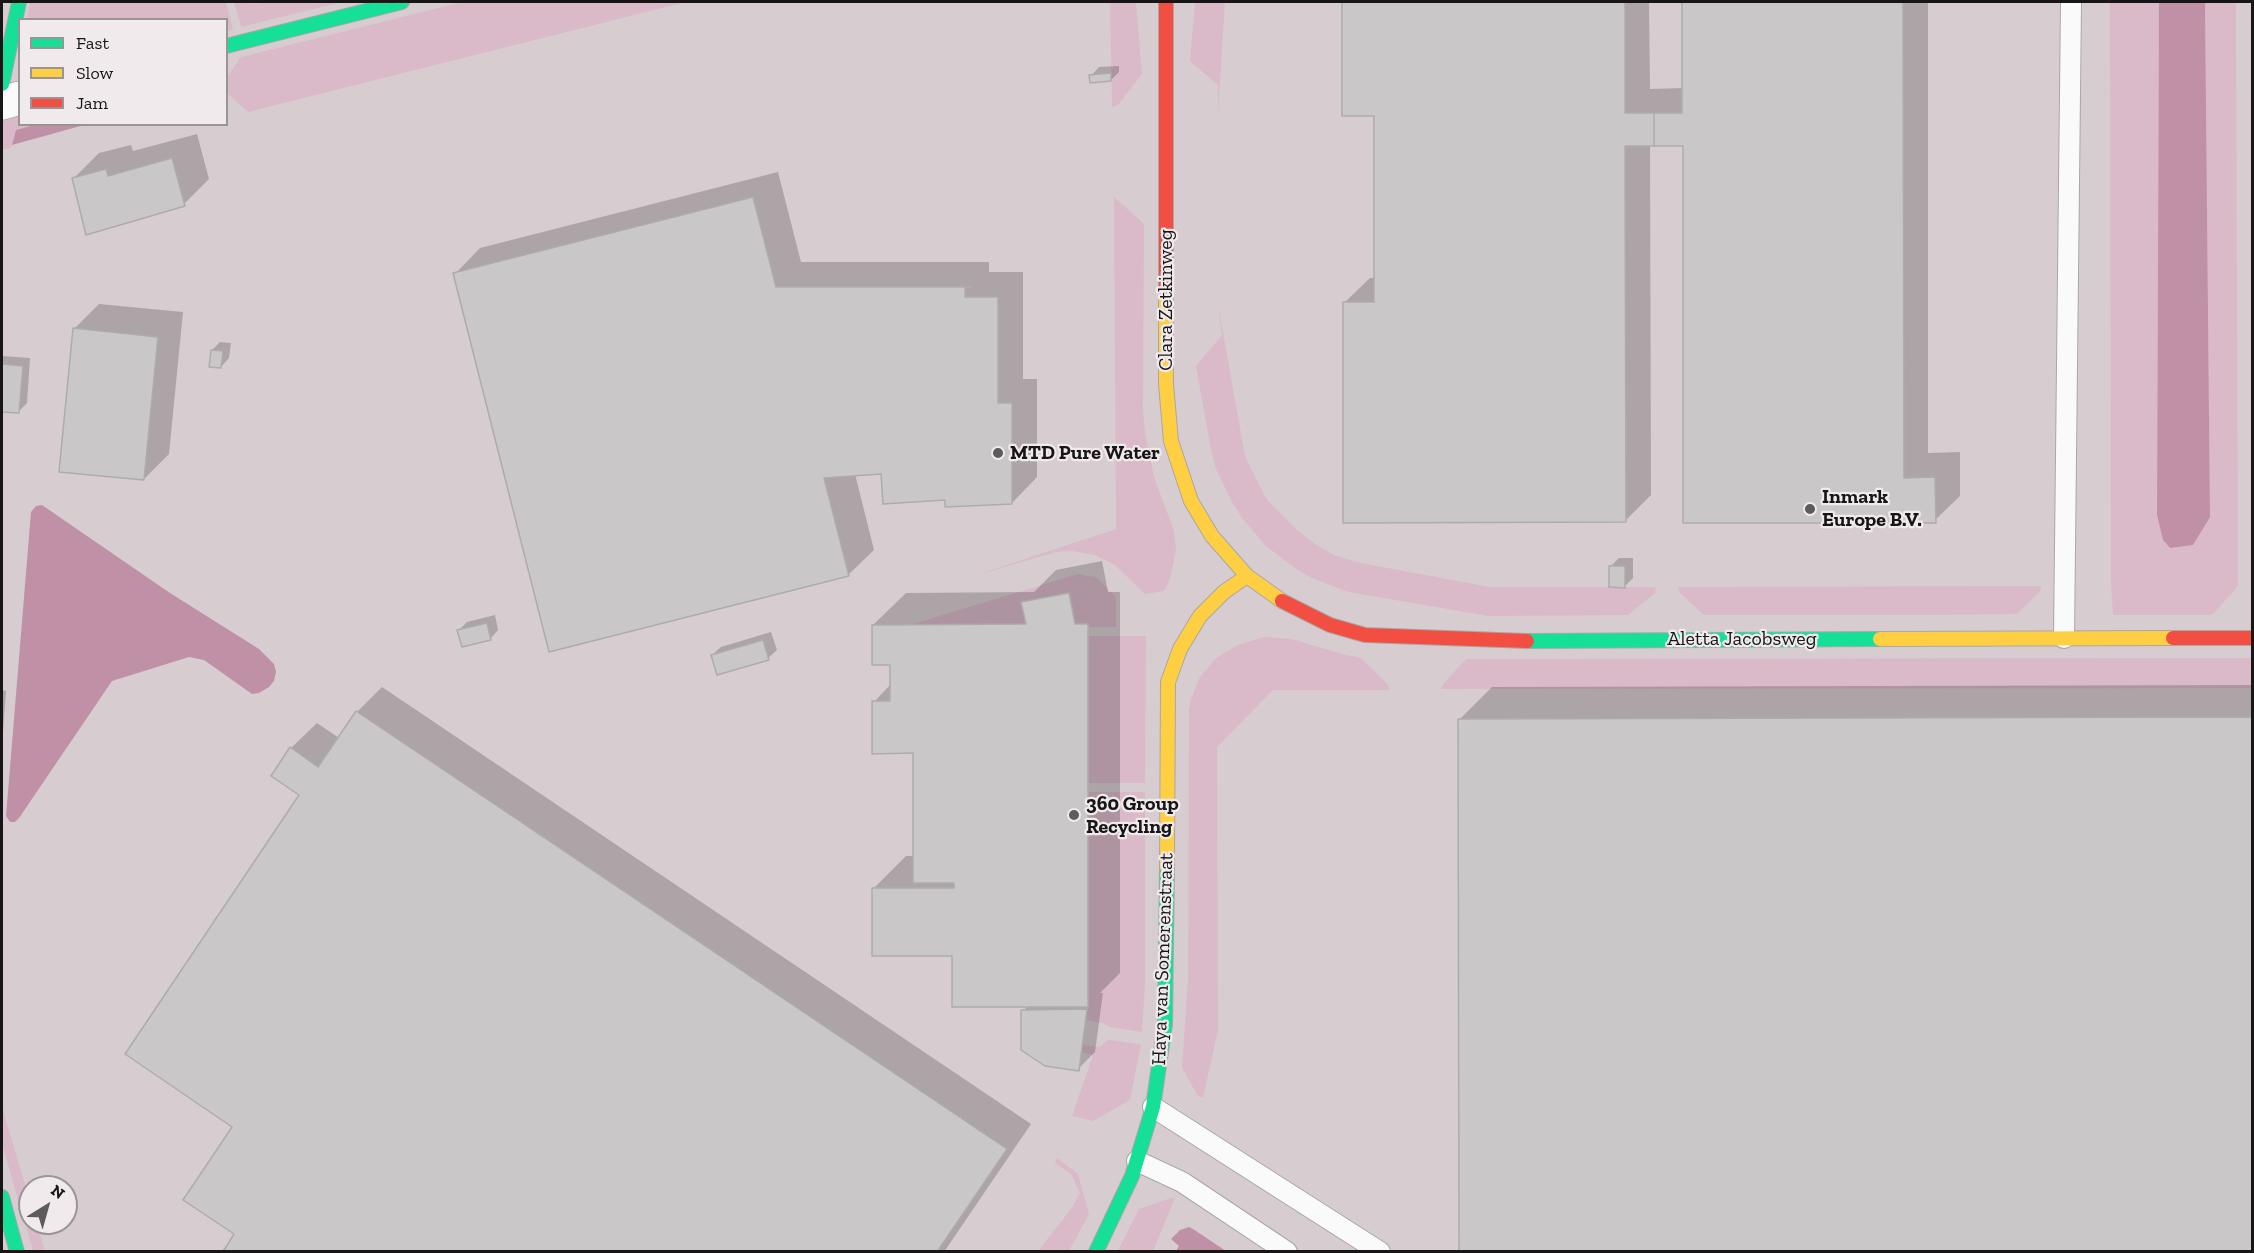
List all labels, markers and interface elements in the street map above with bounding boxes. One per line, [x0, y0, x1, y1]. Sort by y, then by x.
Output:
legend [18, 18, 228, 126]
text: Fast [76, 32, 109, 54]
text: Slow [76, 62, 113, 84]
text: Jam [76, 92, 108, 114]
street label: Clara Zetkinweg [1154, 229, 1178, 371]
place label: MTD Pure Water [1010, 441, 1160, 465]
marker: MTD Pure Water [991, 446, 1005, 460]
place label: Inmark Europe B.V. [1822, 485, 1922, 532]
marker: Inmark Europe B.V. [1803, 502, 1817, 516]
street label: Aletta Jacobsweg [1667, 627, 1817, 651]
place label: 360 Group Recycling [1086, 792, 1179, 839]
marker: 360 Group Recycling [1067, 808, 1081, 822]
street label: Haya van Somerenstraat [1147, 852, 1179, 1066]
north arrow [18, 1175, 78, 1235]
text: N [47, 1181, 69, 1203]

